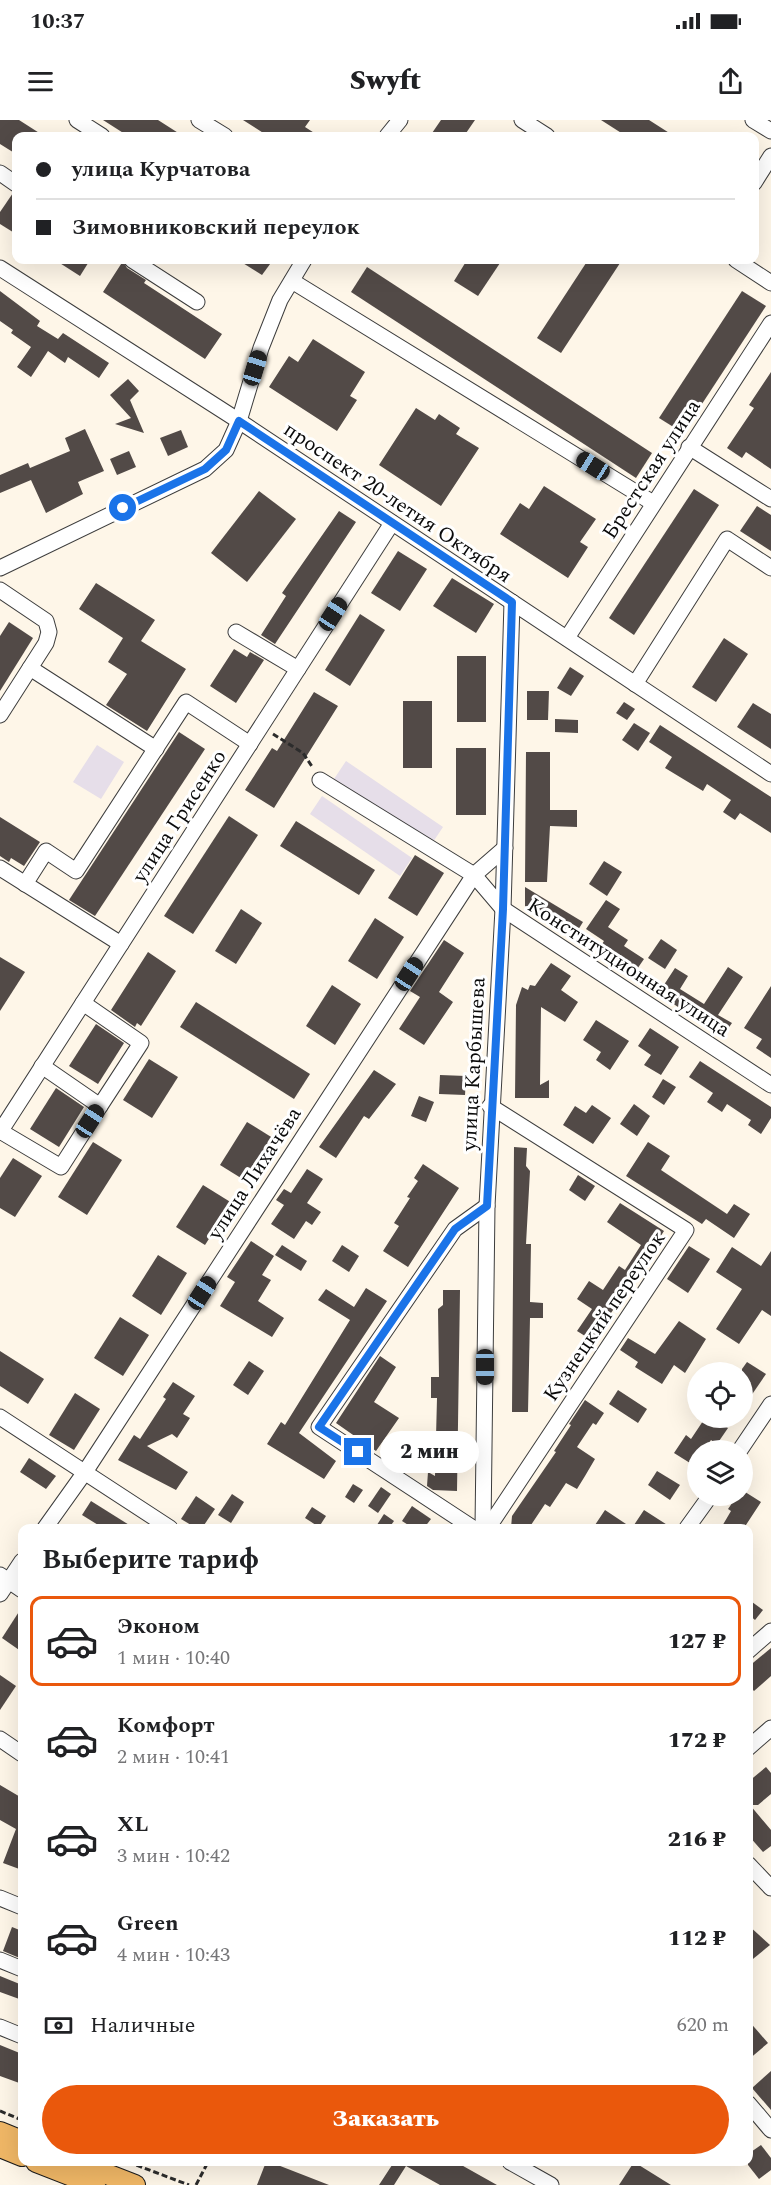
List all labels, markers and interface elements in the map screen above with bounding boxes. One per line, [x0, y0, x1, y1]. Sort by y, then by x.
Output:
text: 10:37 [30, 5, 85, 38]
text: Swyft [350, 60, 421, 102]
icon: menu [24, 65, 57, 98]
icon: share [714, 65, 747, 98]
text: улица Курчатова [72, 153, 250, 186]
text: Зимовниковский переулок [72, 211, 360, 244]
car [241, 348, 269, 388]
street label: Брестская улица [594, 393, 710, 546]
street label: проспект 20-летия Октября [277, 414, 518, 591]
car [573, 449, 613, 483]
route start [109, 494, 136, 521]
car [316, 594, 350, 634]
street label: улица Грисенко [124, 744, 235, 890]
street label: Конституционная улица [521, 890, 737, 1046]
car [392, 954, 426, 994]
street label: улица Карбышева [453, 976, 495, 1153]
street label: улица Лихачёва [199, 1100, 310, 1247]
car [73, 1101, 107, 1141]
street label: Кузнецкий переулок [536, 1224, 674, 1408]
car [185, 1273, 219, 1313]
car [476, 1349, 494, 1385]
map controls [687, 1362, 753, 1506]
button: locate [687, 1362, 753, 1428]
callout: 2 мин [379, 1431, 478, 1473]
text: 2 мин [400, 1437, 459, 1467]
route end [344, 1438, 371, 1465]
button: layers [687, 1440, 753, 1506]
text: Выберите тариф [42, 1539, 259, 1581]
text: Эконом [117, 1610, 200, 1643]
icon: car [45, 1614, 99, 1668]
text: 127 ₽ [668, 1625, 726, 1658]
text: 1 мин · 10:40 [117, 1643, 230, 1673]
text: Комфорт [117, 1709, 215, 1742]
icon: car [45, 1713, 99, 1767]
text: 172 ₽ [668, 1724, 726, 1757]
text: 2 мин · 10:41 [117, 1742, 230, 1772]
text: XL [117, 1808, 148, 1841]
icon: car [45, 1812, 99, 1866]
text: 216 ₽ [668, 1823, 726, 1856]
text: 3 мин · 10:42 [117, 1841, 230, 1871]
text: Green [117, 1907, 179, 1940]
icon: car [45, 1911, 99, 1965]
text: 112 ₽ [668, 1922, 726, 1955]
text: 4 мин · 10:43 [117, 1940, 230, 1970]
icon: cash [42, 2009, 75, 2042]
text: Наличные [90, 2009, 195, 2042]
text: 620 m [677, 2010, 729, 2040]
button: Заказать [42, 2085, 729, 2154]

